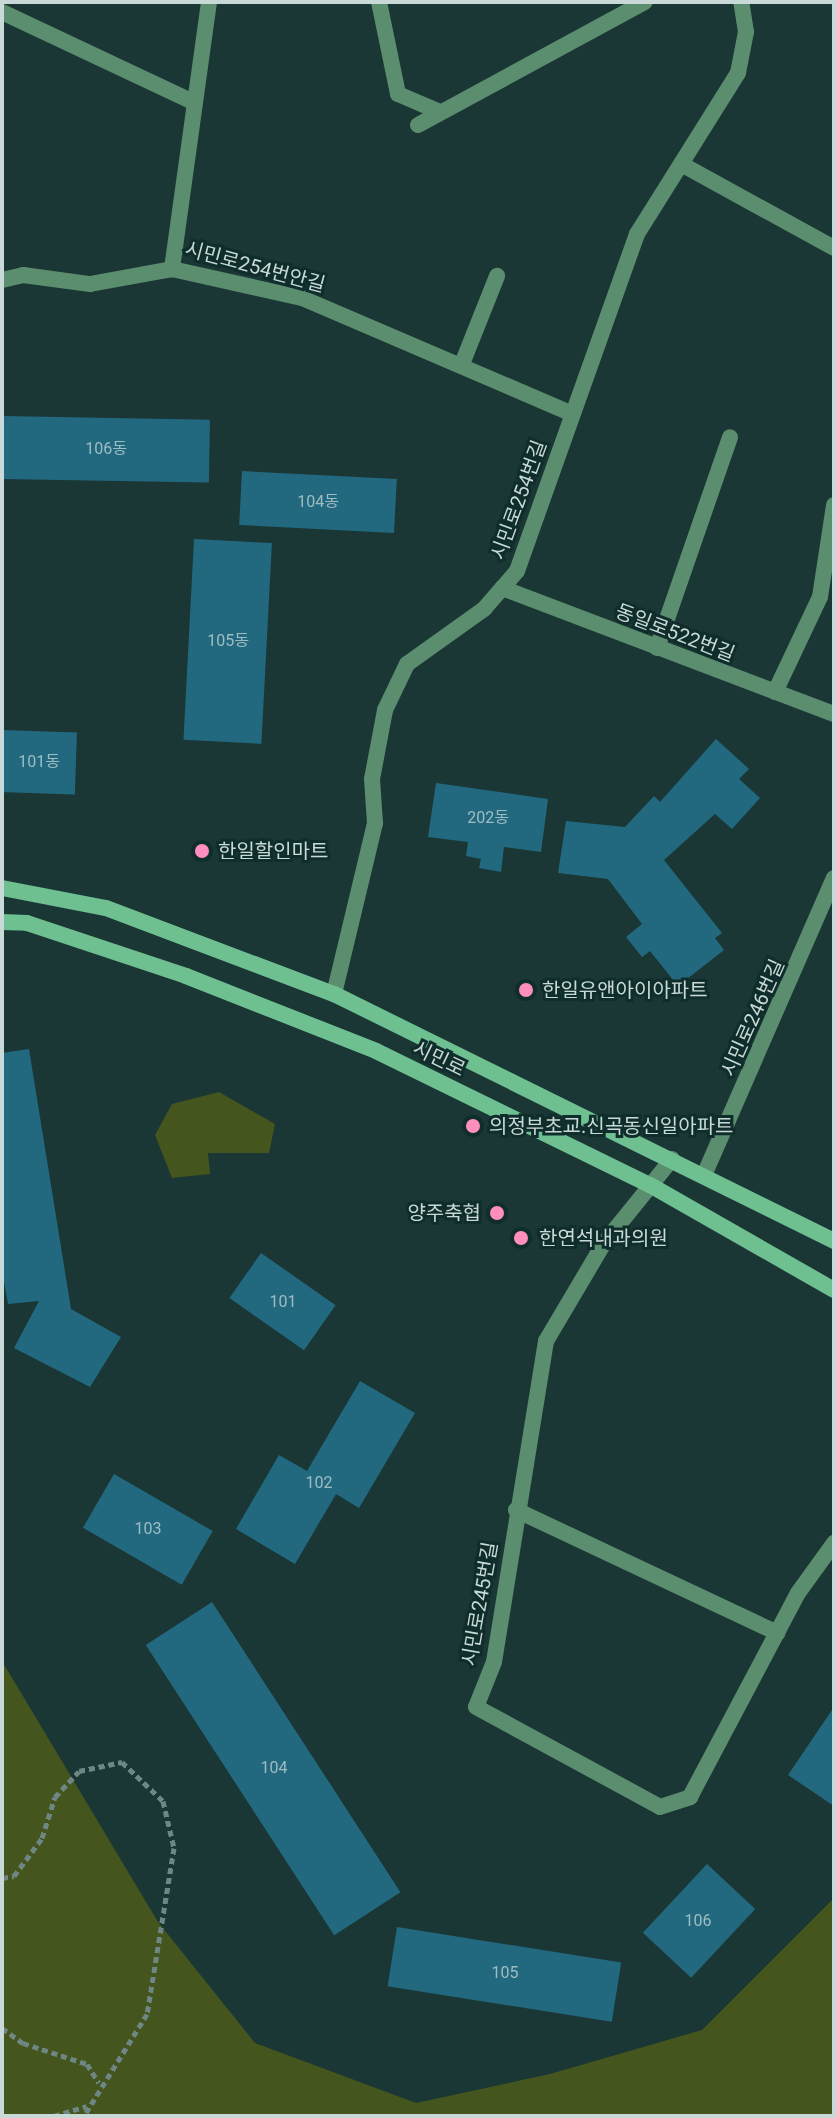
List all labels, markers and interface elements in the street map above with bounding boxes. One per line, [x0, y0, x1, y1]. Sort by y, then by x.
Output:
street label: 시민로254번안길 [182, 237, 328, 297]
street label: 시민로254번길 [486, 437, 552, 563]
house number: 106동 [85, 439, 127, 459]
house number: 104동 [297, 492, 339, 512]
street label: 동일로522번길 [612, 599, 738, 667]
house number: 105동 [207, 631, 249, 651]
house number: 101동 [18, 752, 60, 772]
house number: 202동 [467, 808, 509, 828]
place label: 한일할인마트 [218, 839, 328, 863]
marker: 한일할인마트 [193, 842, 211, 860]
street label: 시민로246번길 [716, 956, 790, 1080]
place label: 한일유앤아이아파트 [542, 978, 708, 1002]
marker: 한일유앤아이아파트 [517, 981, 535, 999]
street label: 시민로 [409, 1036, 469, 1082]
place label: 의정부초교.신곡동신일아파트 [489, 1114, 733, 1138]
marker: 의정부초교.신곡동신일아파트 [464, 1117, 482, 1135]
place label: 양주축협 [407, 1201, 481, 1225]
marker: 양주축협 [488, 1204, 506, 1222]
place label: 한연석내과의원 [539, 1226, 668, 1250]
marker: 한연석내과의원 [510, 1227, 532, 1249]
house number: 101 [270, 1292, 296, 1312]
house number: 102 [306, 1473, 332, 1493]
house number: 103 [135, 1519, 161, 1539]
street label: 시민로245번길 [457, 1540, 503, 1668]
house number: 104 [261, 1758, 287, 1778]
house number: 106 [685, 1911, 711, 1931]
house number: 105 [492, 1963, 518, 1983]

